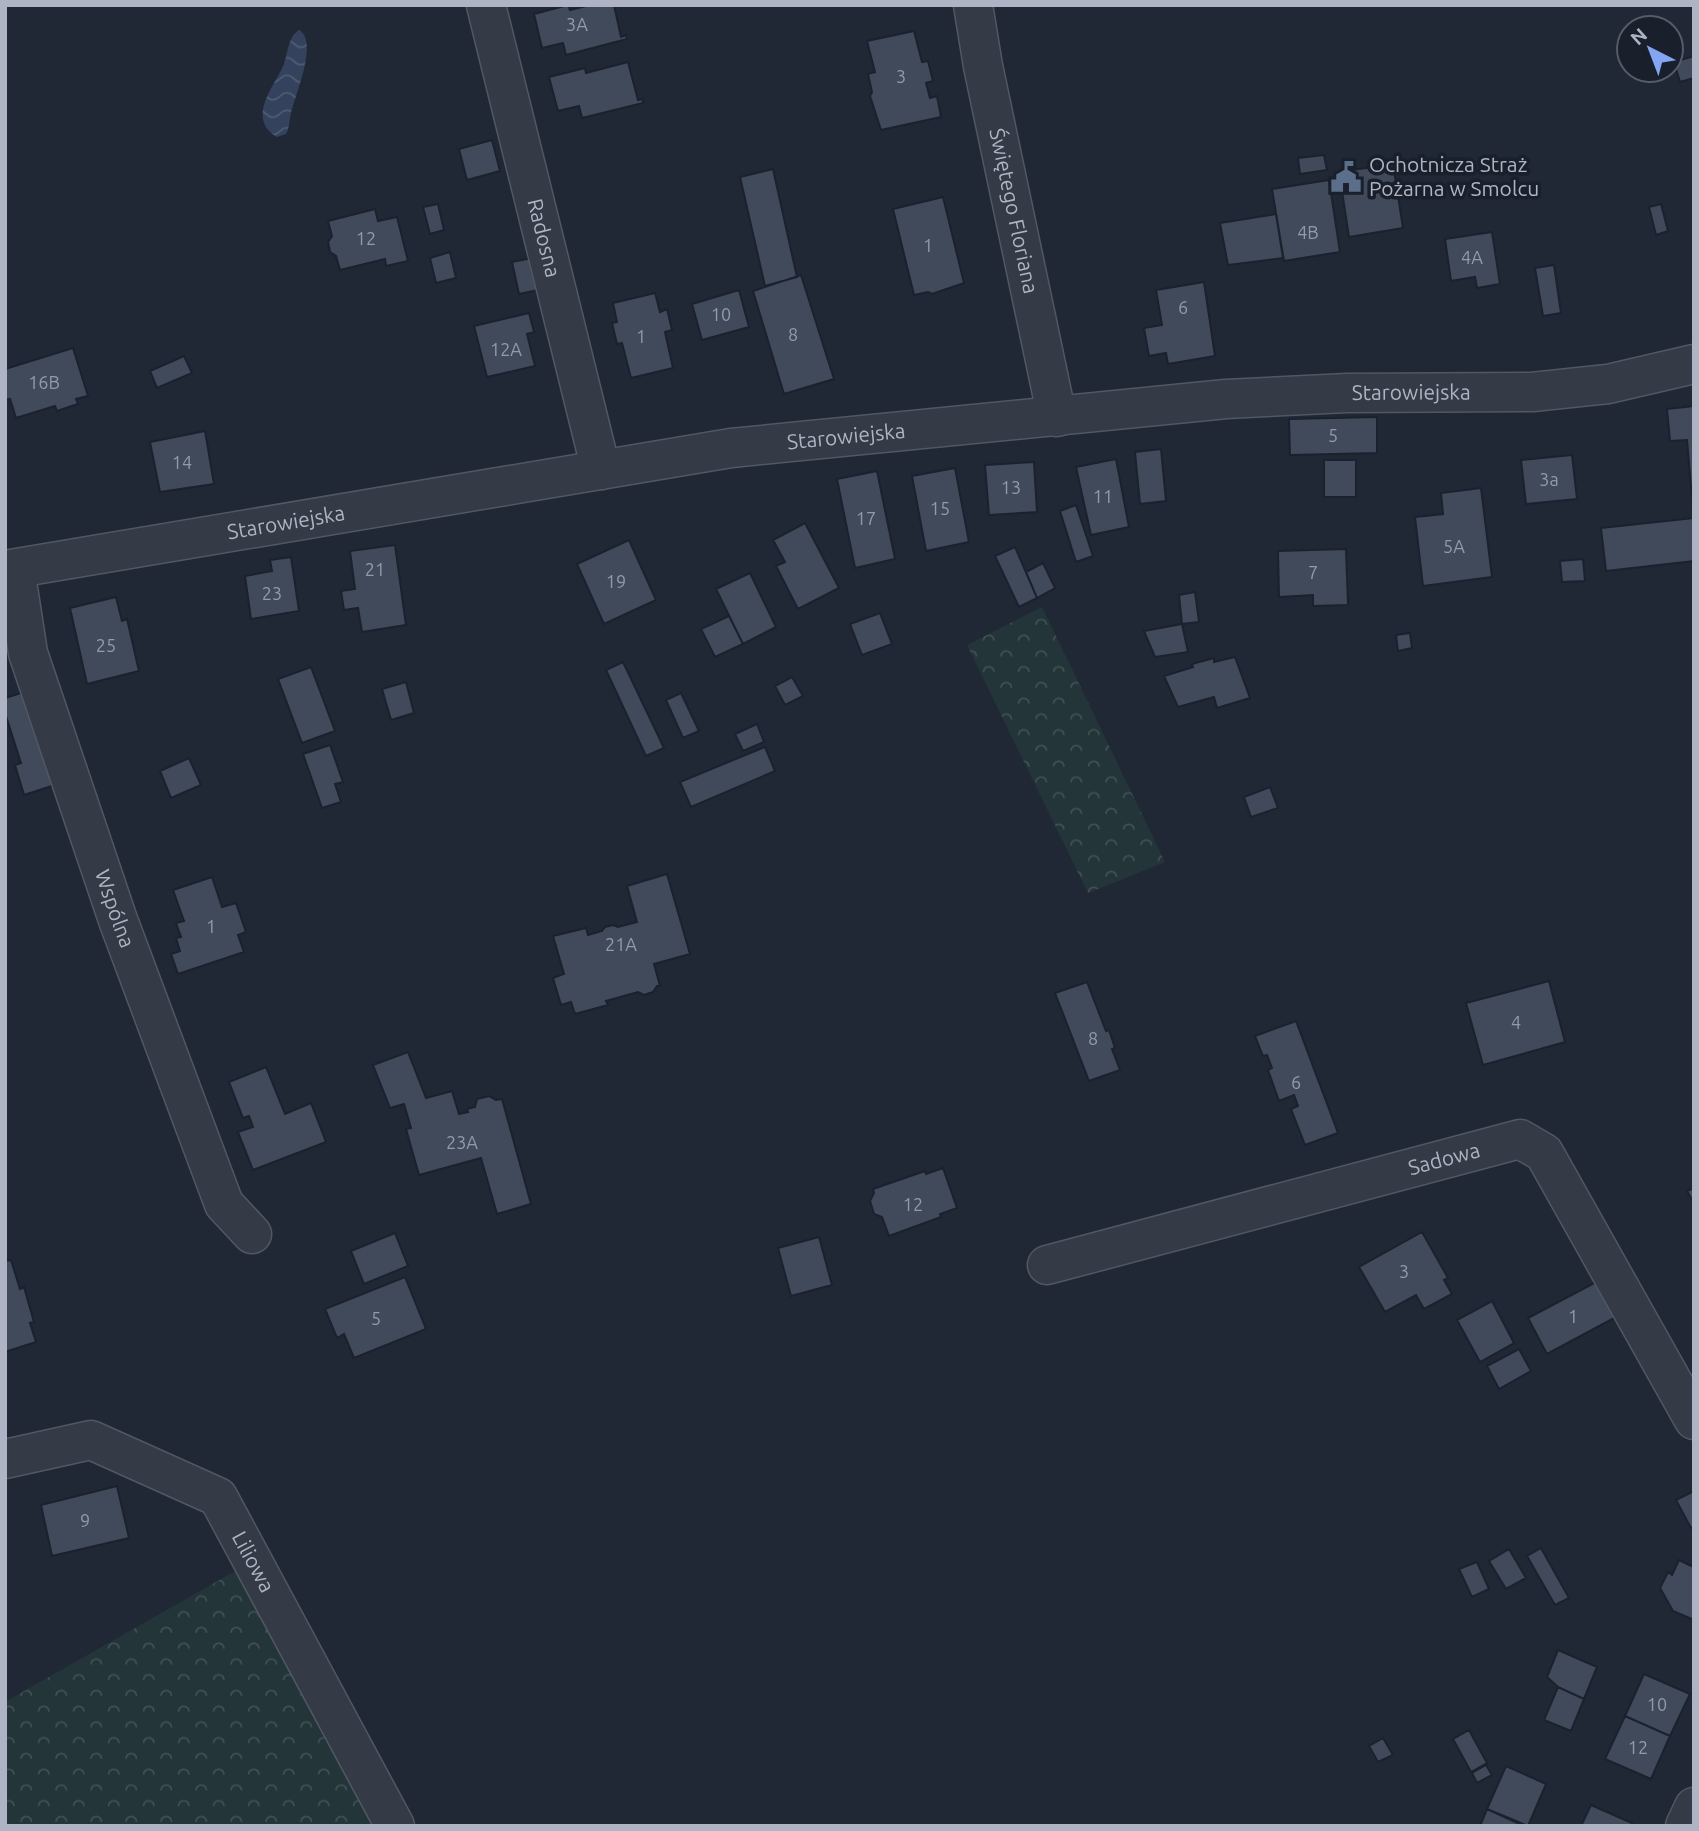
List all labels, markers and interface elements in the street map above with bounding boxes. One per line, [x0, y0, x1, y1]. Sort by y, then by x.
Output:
house number: 3A [566, 14, 588, 34]
north arrow [1615, 14, 1685, 84]
text: N [1626, 23, 1651, 49]
house number: 3 [896, 66, 906, 86]
street label: Świętego Floriana [985, 126, 1044, 296]
place label: Ochotnicza Straż Pożarna w Smolcu [1369, 152, 1539, 200]
public building icon: Ochotnicza Straż Pożarna w Smolcu [1329, 160, 1363, 194]
street label: Radosna [523, 196, 566, 280]
house number: 4B [1297, 222, 1319, 242]
house number: 12 [356, 228, 376, 248]
house number: 1 [923, 235, 933, 255]
house number: 4A [1461, 247, 1483, 267]
house number: 6 [1178, 297, 1188, 317]
house number: 10 [711, 304, 731, 324]
house number: 8 [788, 324, 798, 344]
house number: 1 [636, 326, 646, 346]
house number: 12A [490, 339, 522, 359]
house number: 16B [28, 372, 60, 392]
street label: Starowiejska [1352, 379, 1471, 404]
street label: Starowiejska [786, 418, 906, 453]
house number: 5 [1328, 425, 1338, 445]
house number: 14 [172, 452, 192, 472]
house number: 3a [1539, 469, 1559, 489]
house number: 13 [1001, 477, 1021, 497]
house number: 11 [1093, 486, 1113, 506]
house number: 15 [930, 498, 950, 518]
street label: Starowiejska [225, 500, 346, 543]
house number: 17 [856, 508, 876, 528]
house number: 5A [1443, 536, 1465, 556]
house number: 21 [365, 559, 385, 579]
house number: 7 [1308, 562, 1318, 582]
house number: 19 [606, 571, 626, 591]
house number: 23 [262, 583, 282, 603]
house number: 25 [96, 635, 116, 655]
street label: Wspólna [91, 866, 140, 951]
house number: 1 [206, 916, 216, 936]
house number: 21A [605, 934, 637, 954]
house number: 4 [1511, 1012, 1521, 1032]
house number: 8 [1088, 1028, 1098, 1048]
house number: 6 [1291, 1072, 1301, 1092]
house number: 23A [446, 1132, 478, 1152]
street label: Sadowa [1405, 1137, 1482, 1179]
house number: 12 [903, 1194, 923, 1214]
house number: 3 [1399, 1261, 1409, 1281]
house number: 1 [1568, 1306, 1578, 1326]
house number: 5 [371, 1308, 381, 1328]
house number: 9 [80, 1510, 90, 1530]
street label: Liliowa [228, 1527, 280, 1596]
house number: 10 [1647, 1694, 1667, 1714]
house number: 12 [1628, 1737, 1648, 1757]

